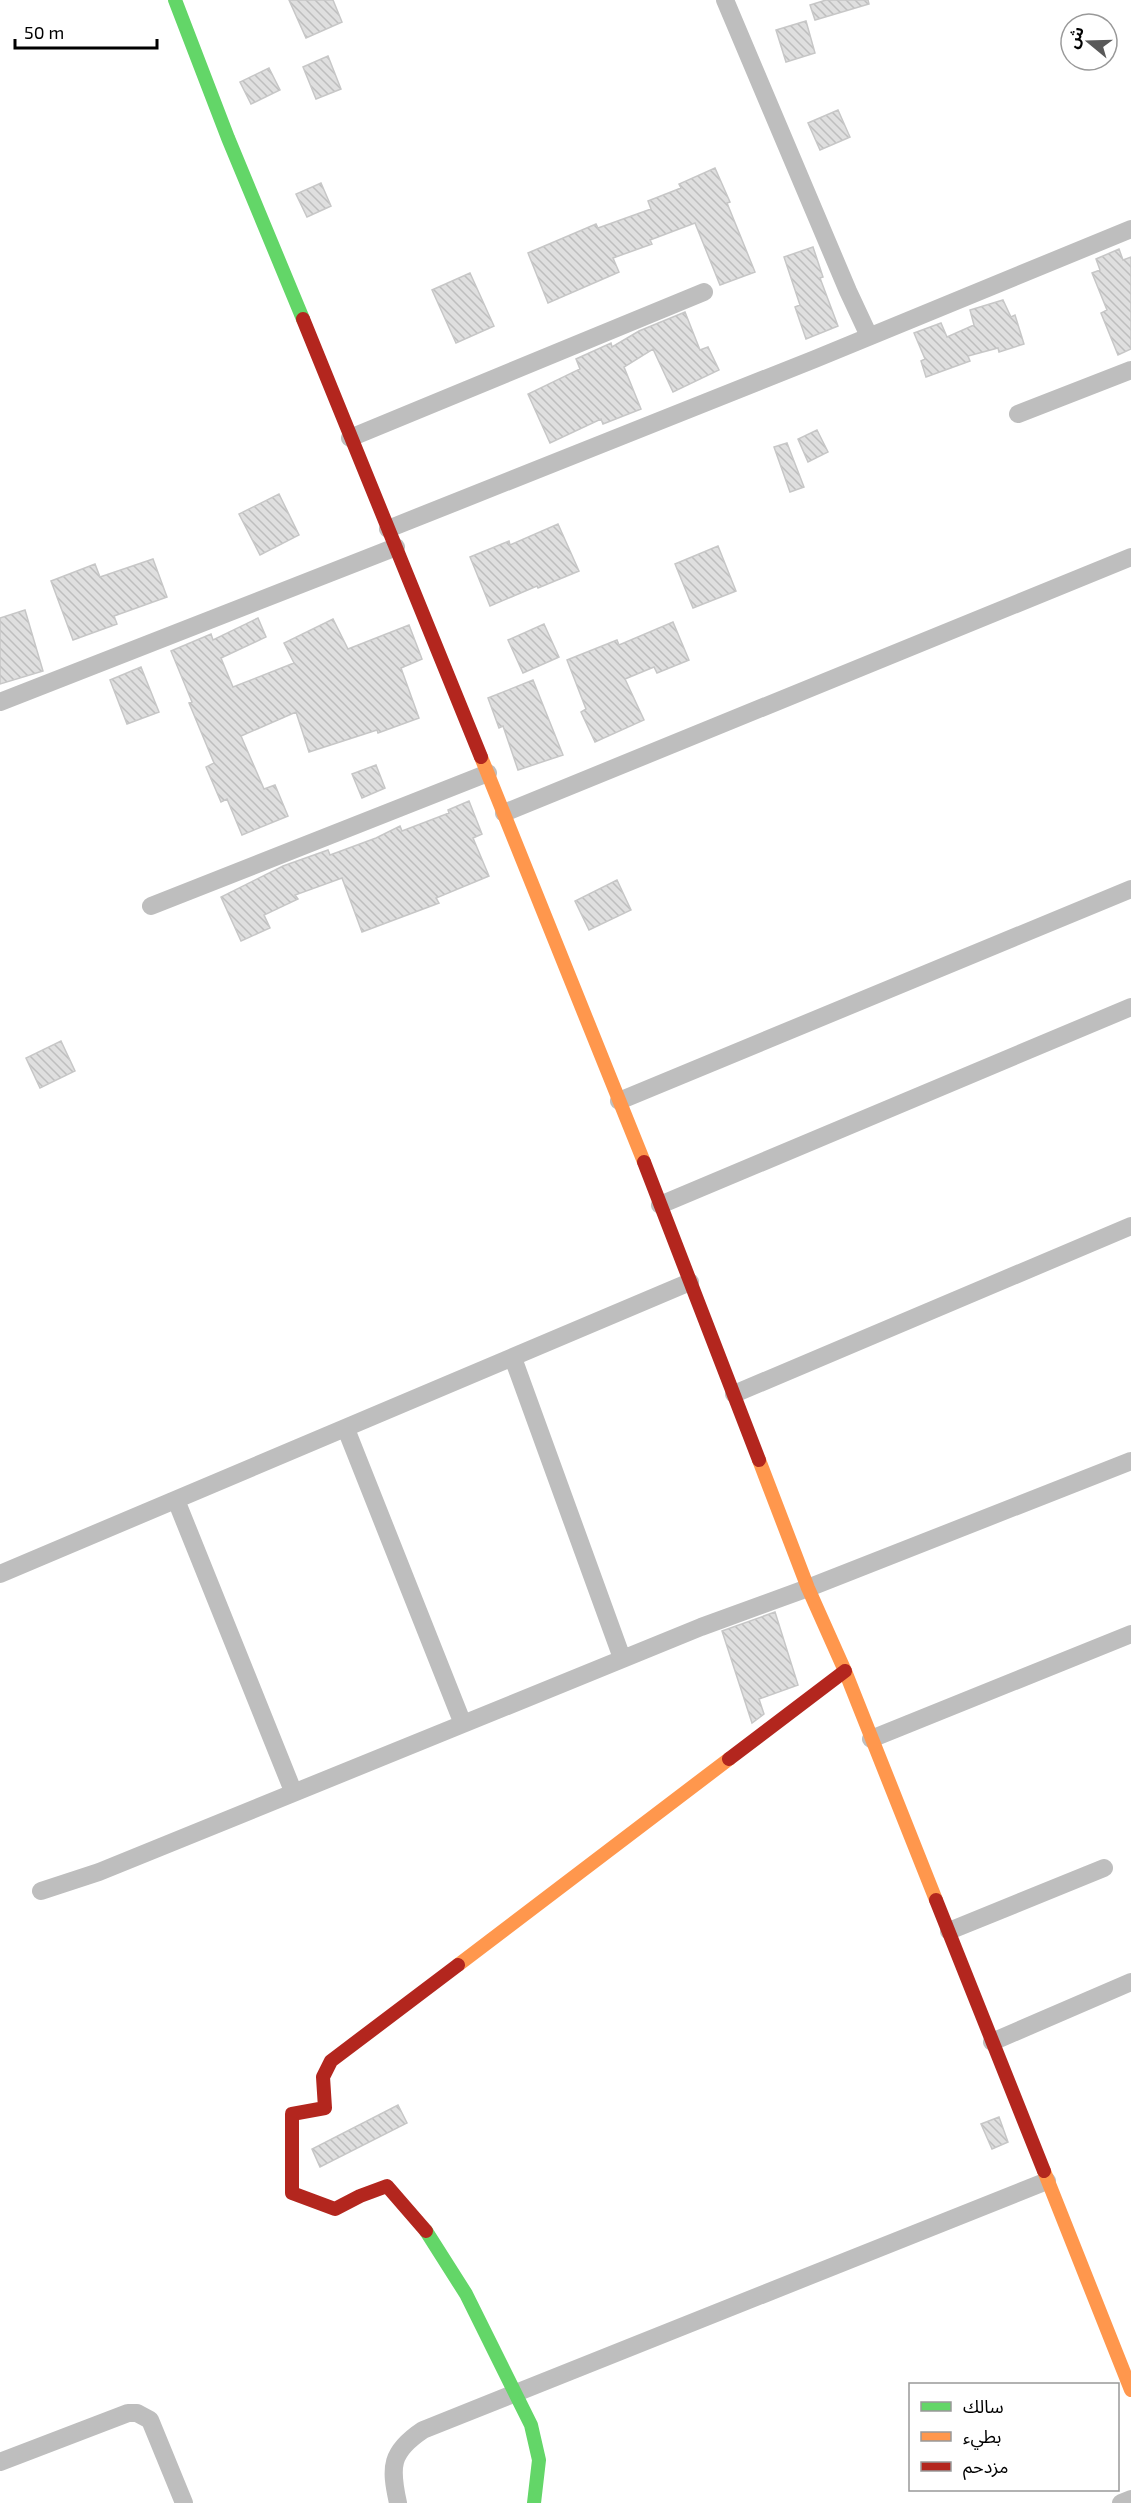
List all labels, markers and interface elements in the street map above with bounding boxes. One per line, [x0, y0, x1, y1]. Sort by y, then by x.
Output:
scale bar [15, 12, 158, 50]
north arrow [1059, 12, 1119, 72]
text: 50 m [24, 21, 64, 43]
text: ش [1062, 23, 1088, 51]
legend [909, 2383, 1119, 2491]
text: سالك [963, 2395, 1004, 2417]
text: بطيء [963, 2425, 1001, 2450]
text: مزدحم [963, 2455, 1008, 2480]

